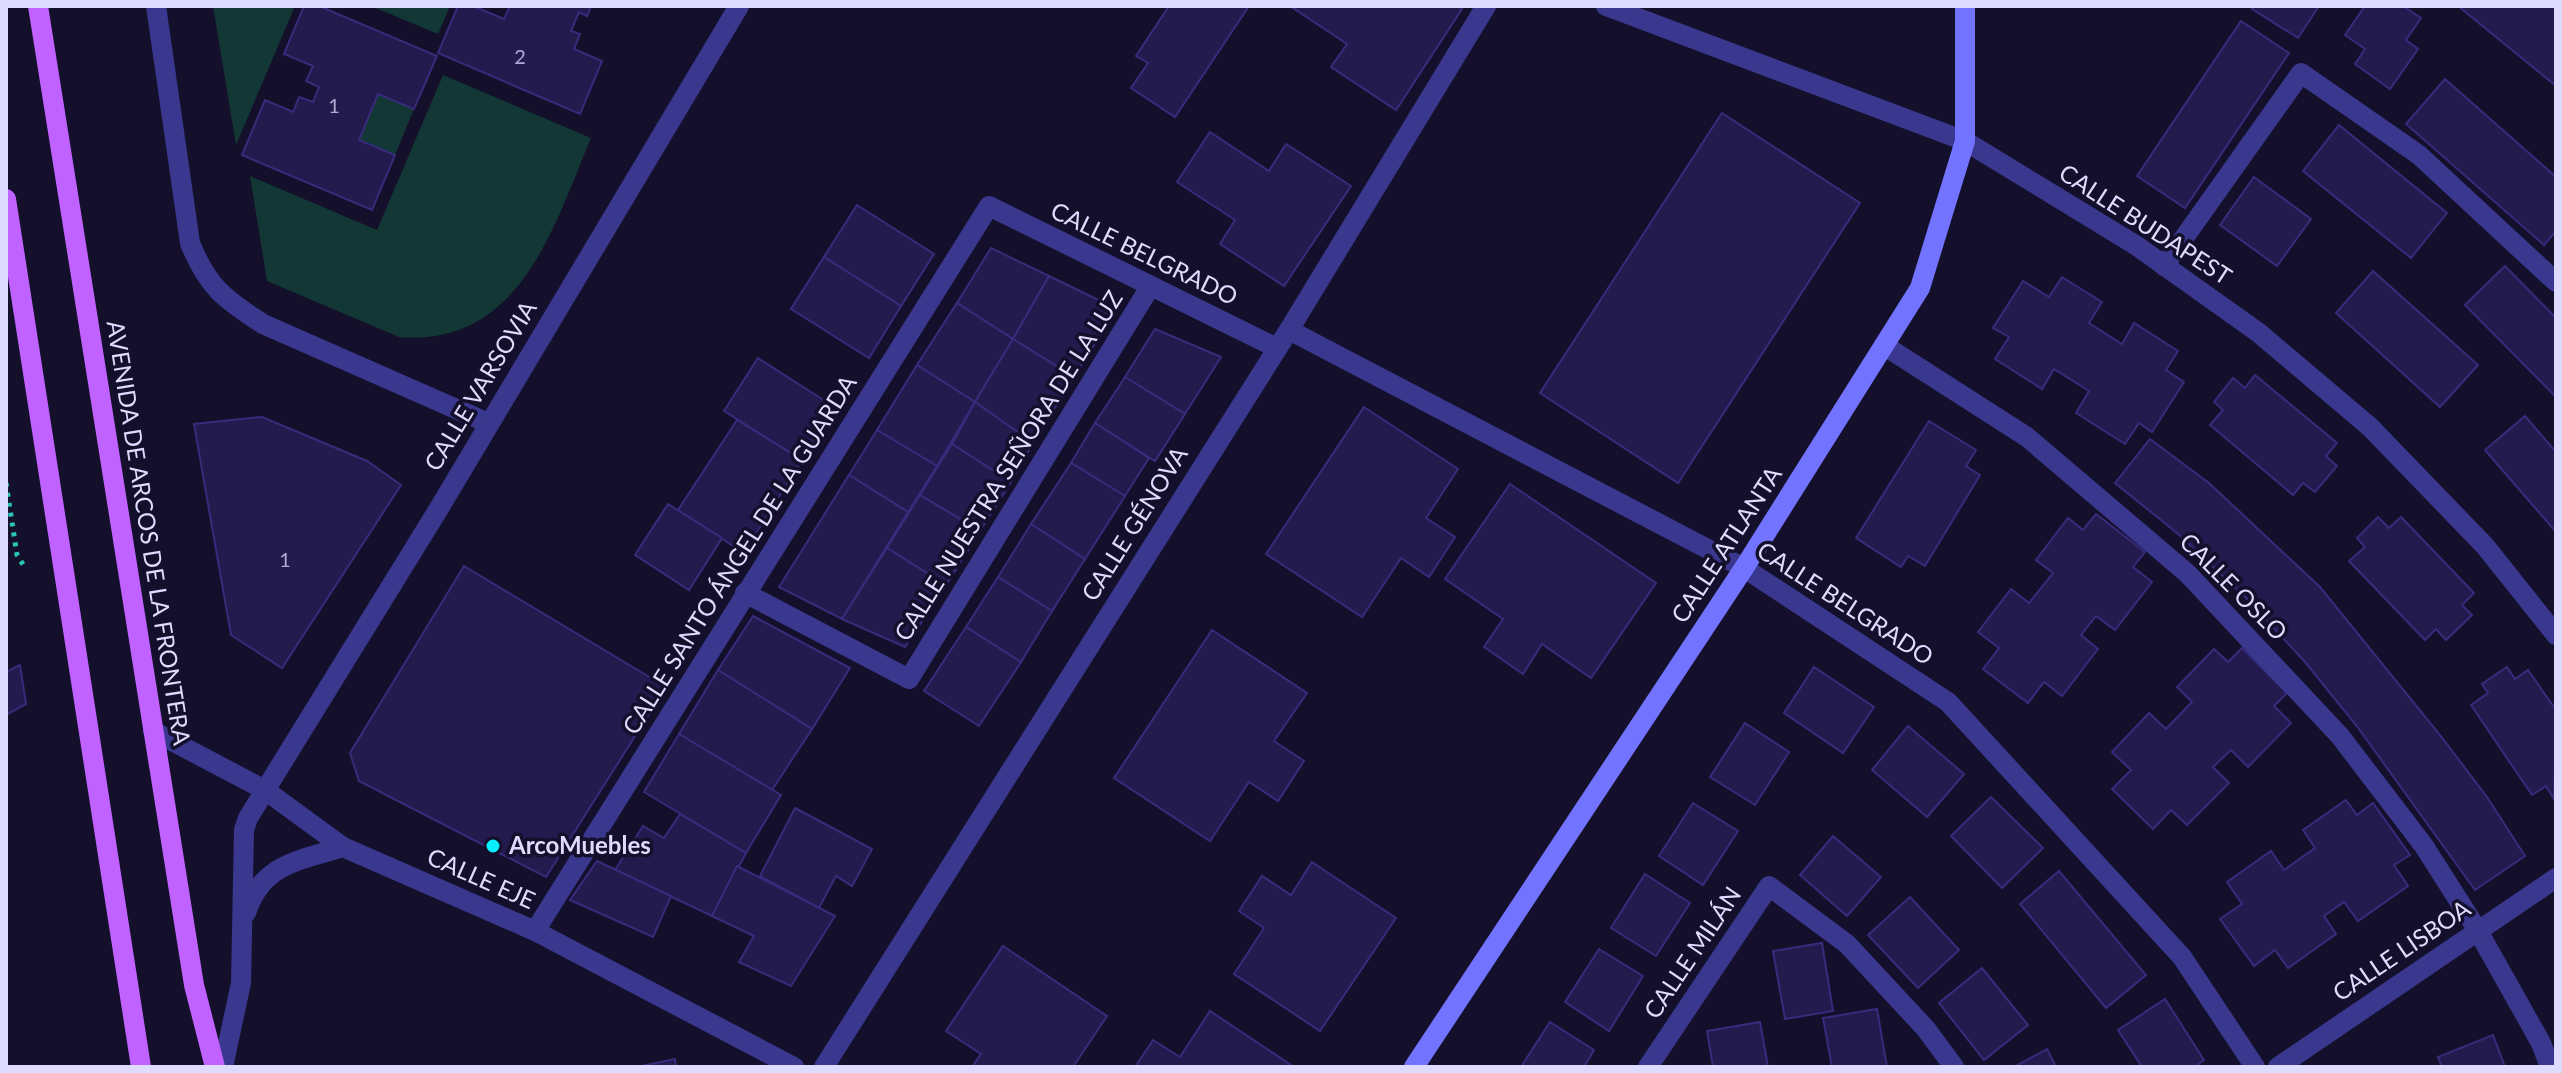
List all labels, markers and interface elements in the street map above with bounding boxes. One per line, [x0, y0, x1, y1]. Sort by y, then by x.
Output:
house number: 2 [514, 44, 526, 68]
house number: 1 [328, 93, 340, 117]
street label: CALLE BUDAPEST [2054, 157, 2237, 290]
street label: CALLE BELGRADO [1047, 195, 1243, 310]
street label: CALLE NUESTRA SEÑORA DE LA LUZ [887, 285, 1128, 646]
street label: CALLE VARSOVIA [418, 294, 542, 476]
street label: AVENIDA DE ARCOS DE LA FRONTERA [102, 318, 198, 748]
street label: CALLE SANTO ÁNGEL DE LA GUARDA [616, 369, 862, 739]
street label: CALLE GÉNOVA [1075, 440, 1193, 606]
street label: CALLE ATLANTA [1664, 460, 1787, 628]
street label: CALLE OSLO [2174, 526, 2294, 646]
street label: CALLE BELGRADO [1752, 535, 1939, 670]
house number: 1 [279, 547, 291, 571]
place label: ArcoMuebles [508, 830, 651, 859]
marker: ArcoMuebles [484, 837, 502, 855]
street label: CALLE EJE [423, 841, 540, 914]
street label: CALLE MILÁN [1637, 881, 1747, 1024]
street label: CALLE LISBOA [2327, 893, 2476, 1006]

